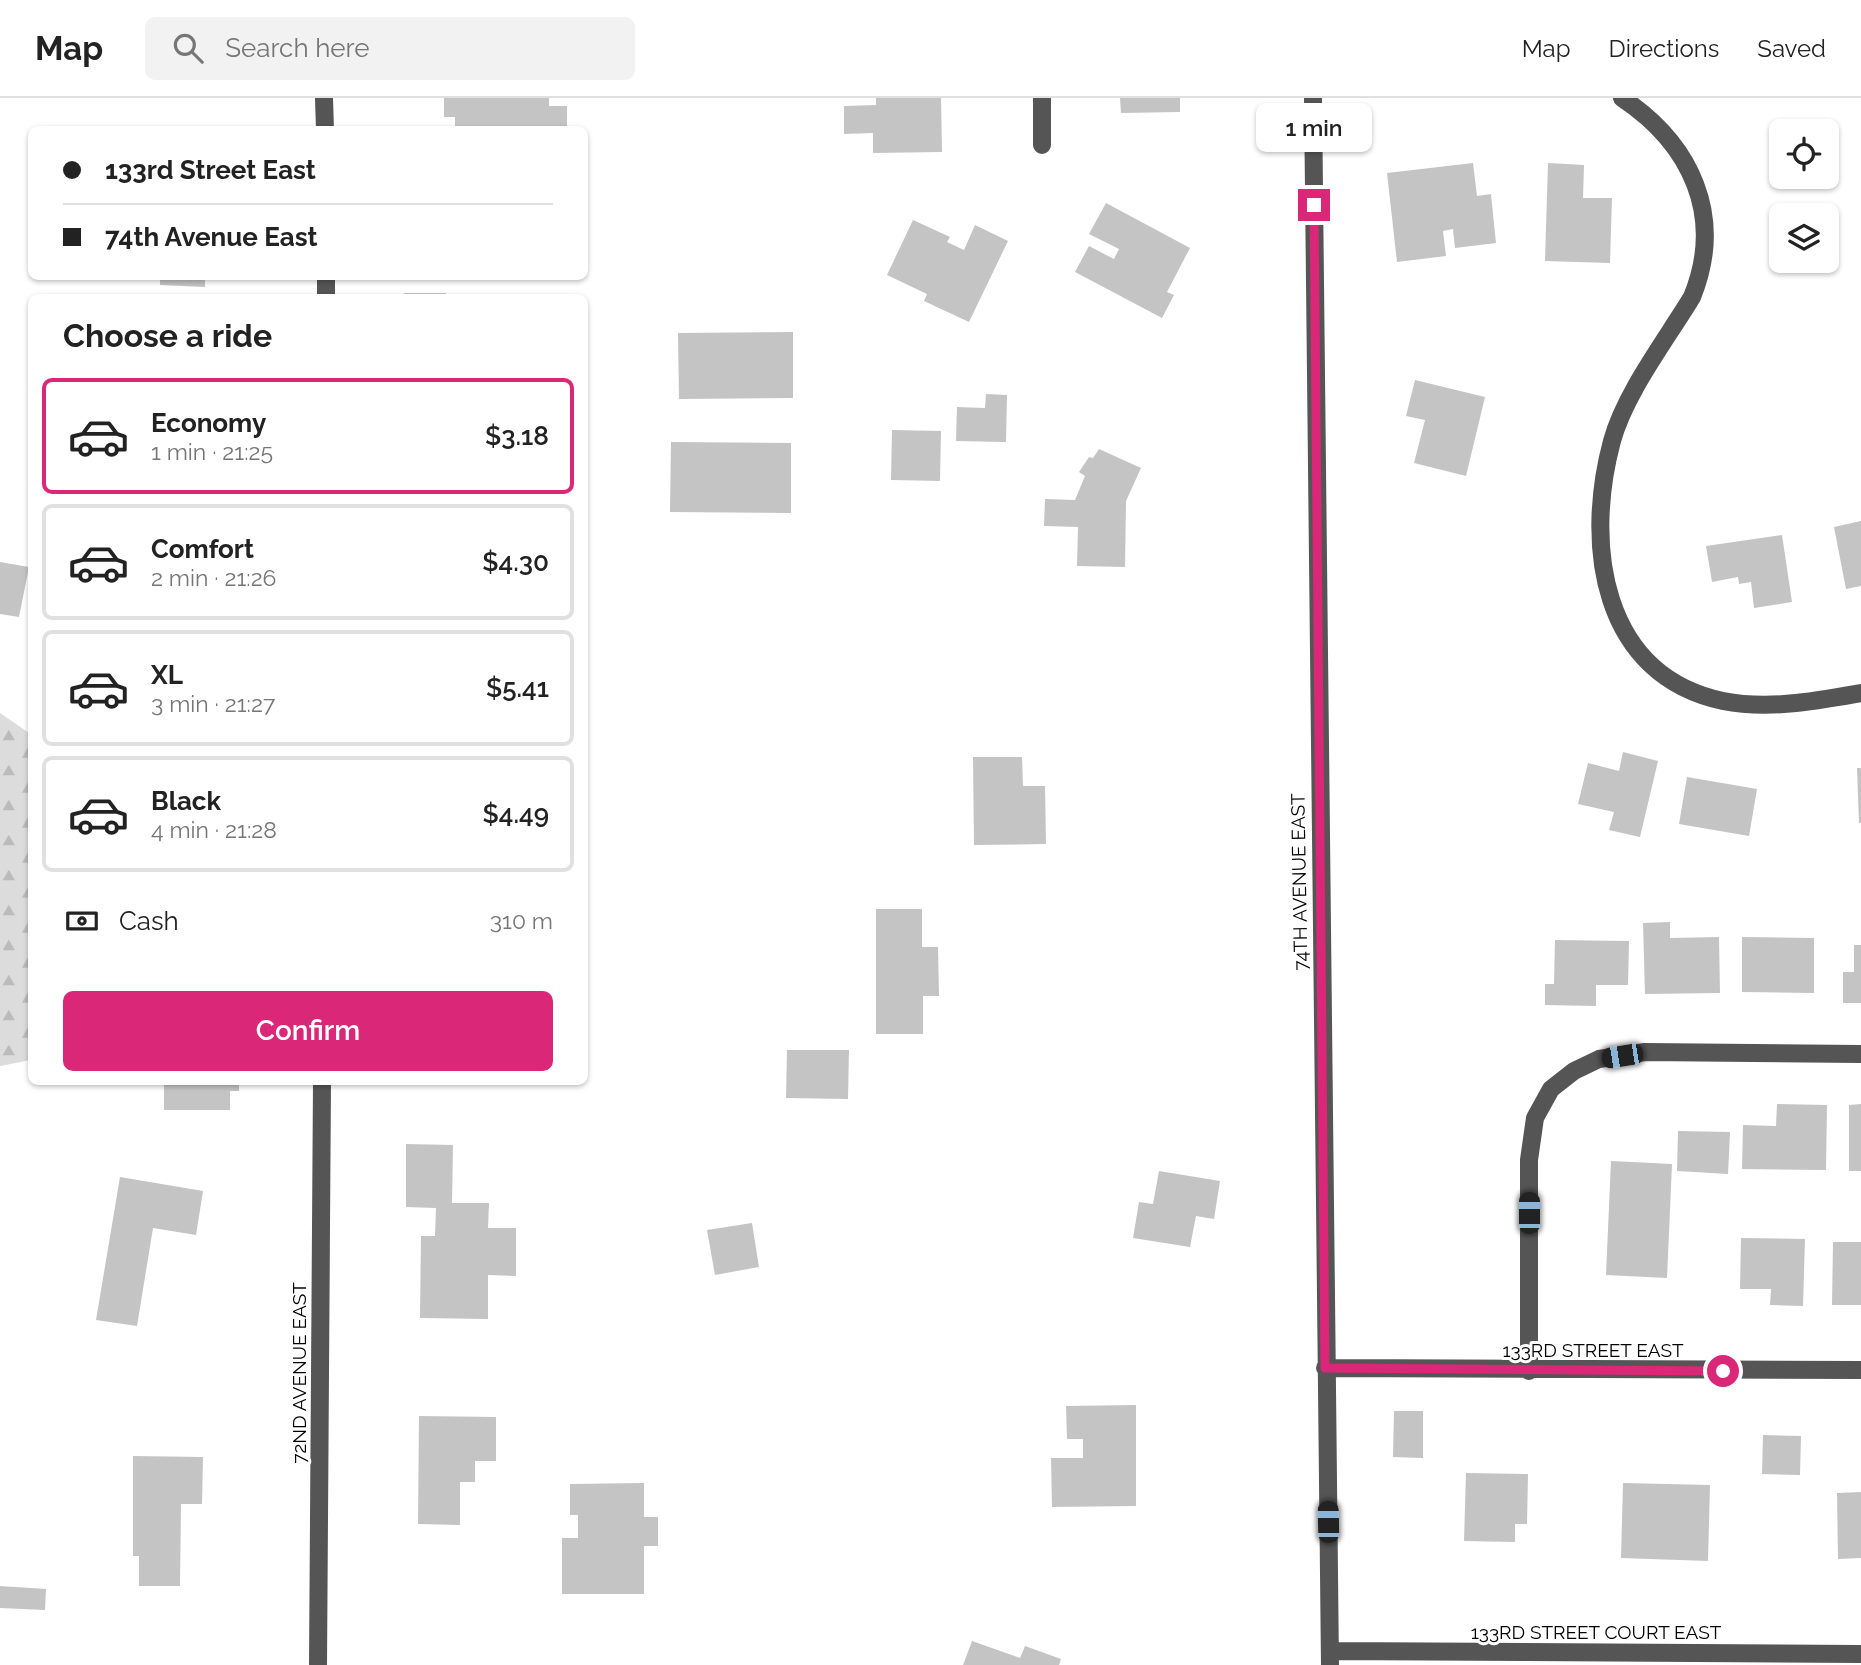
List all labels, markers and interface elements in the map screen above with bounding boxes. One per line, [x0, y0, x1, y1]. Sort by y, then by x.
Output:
search box [145, 17, 635, 80]
text: Map [35, 29, 103, 68]
icon: search [169, 29, 207, 67]
text: Search here [225, 33, 370, 63]
text: Map [1522, 34, 1571, 63]
text: Directions [1609, 34, 1719, 63]
text: Saved [1757, 34, 1826, 63]
callout: 1 min [1256, 104, 1372, 153]
text: 1 min [1285, 114, 1343, 141]
map controls [1769, 119, 1839, 273]
button: locate [1769, 119, 1839, 189]
text: 133rd Street East [105, 155, 316, 185]
route end [1298, 189, 1330, 221]
button: layers [1769, 203, 1839, 273]
text: 74th Avenue East [105, 222, 317, 252]
text: Choose a ride [63, 317, 272, 354]
icon: car [67, 405, 130, 468]
text: Economy [151, 408, 266, 438]
text: $3.18 [485, 421, 549, 451]
text: 1 min · 21:25 [151, 438, 273, 465]
icon: car [67, 531, 130, 594]
text: Comfort [151, 534, 254, 564]
text: $4.30 [482, 547, 549, 577]
text: 2 min · 21:26 [151, 564, 277, 591]
icon: car [67, 657, 130, 720]
text: XL [151, 660, 183, 690]
text: $5.41 [486, 673, 549, 703]
text: 3 min · 21:27 [151, 690, 275, 717]
icon: car [67, 783, 130, 846]
text: Black [151, 786, 221, 816]
street label: 74TH AVENUE EAST [1286, 793, 1312, 971]
text: $4.49 [482, 799, 549, 829]
text: 4 min · 21:28 [151, 816, 277, 843]
icon: cash [63, 902, 101, 940]
text: Cash [119, 906, 179, 936]
text: 310 m [490, 907, 553, 934]
button: Confirm [63, 991, 553, 1071]
car [1600, 1042, 1645, 1070]
car [1519, 1192, 1540, 1234]
street label: 72ND AVENUE EAST [288, 1282, 310, 1464]
street label: 133RD STREET EAST [1502, 1339, 1684, 1361]
route start [1707, 1355, 1739, 1387]
car [1318, 1501, 1339, 1543]
street label: 133RD STREET COURT EAST [1471, 1621, 1722, 1643]

